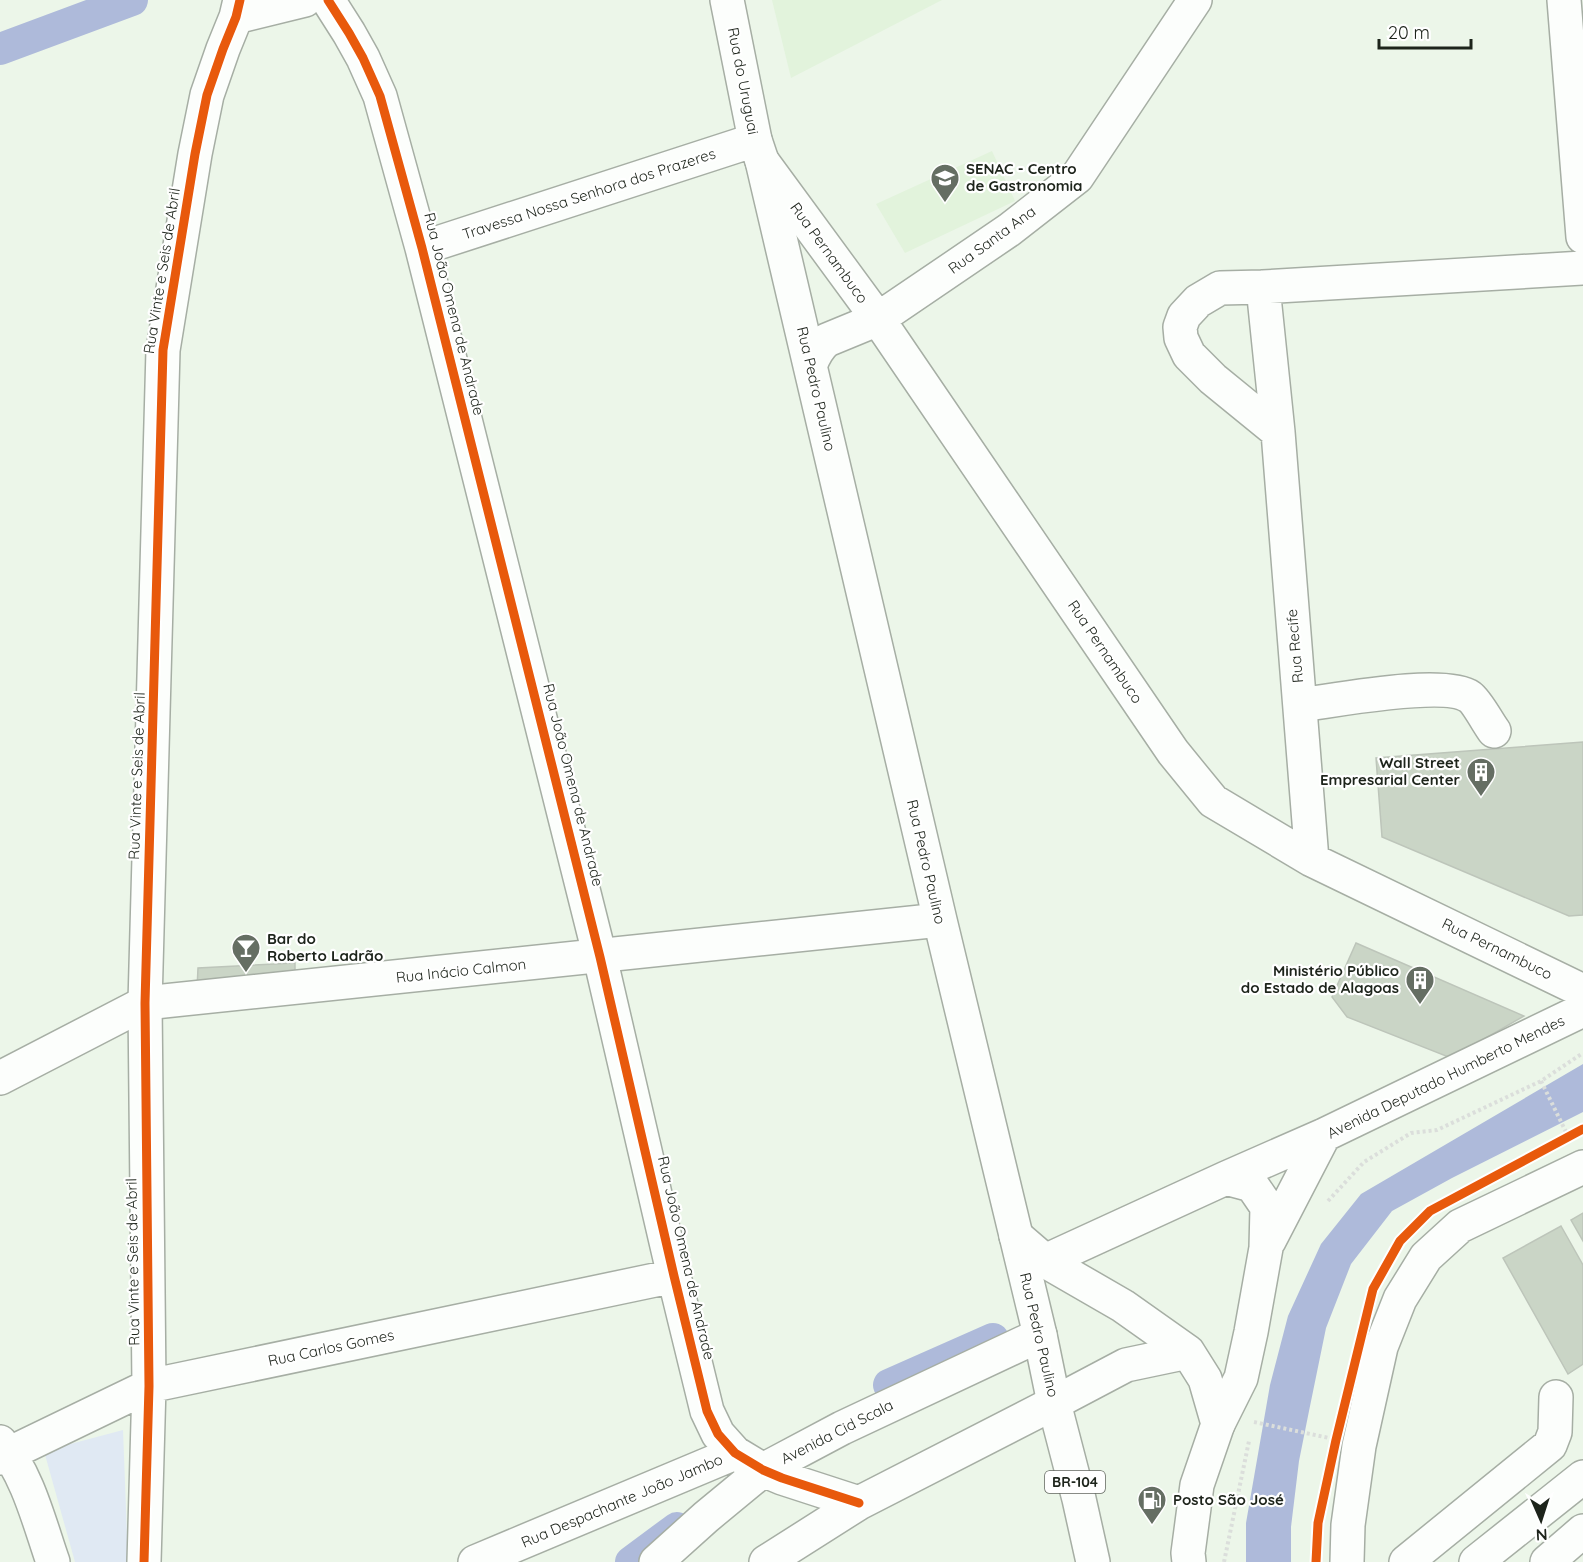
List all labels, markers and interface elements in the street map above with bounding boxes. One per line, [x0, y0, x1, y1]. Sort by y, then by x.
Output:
scale bar [1379, 12, 1470, 50]
text: 20 m [1388, 21, 1430, 44]
street label: Rua do Uruguai [724, 26, 763, 136]
street label: Travessa Nossa Senhora dos Prazeres [460, 144, 718, 244]
place label: SENAC - Centro de Gastronomia [966, 159, 1083, 195]
school or university icon: SENAC - Centro de Gastronomia [929, 162, 961, 204]
street label: Rua Vinte e Seis de Abril [139, 187, 184, 355]
street label: Rua Pernambuco [786, 198, 873, 307]
street label: Rua Santa Ana [944, 201, 1039, 278]
street label: Rua João Omena de Andrade [420, 210, 489, 417]
street label: Rua Pedro Paulino [793, 325, 840, 453]
street label: Rua Pernambuco [1064, 596, 1147, 707]
street label: Rua Recife [1282, 608, 1307, 684]
street label: Rua João Omena de Andrade [539, 681, 608, 888]
street label: Rua Vinte e Seis de Abril [124, 692, 149, 860]
place label: Wall Street Empresarial Center [1320, 753, 1460, 789]
building icon: Wall Street Empresarial Center [1465, 756, 1497, 798]
street label: Rua Pedro Paulino [903, 798, 950, 926]
street label: Rua Pernambuco [1439, 914, 1556, 984]
place label: Bar do Roberto Ladrão [267, 929, 383, 965]
bar icon: Bar do Roberto Ladrão [230, 932, 262, 974]
street label: Rua Inácio Calmon [395, 954, 527, 987]
place label: Ministério Público do Estado de Alagoas [1241, 961, 1399, 997]
building icon: Ministério Público do Estado de Alagoas [1404, 964, 1436, 1006]
street label: Avenida Deputado Humberto Mendes [1324, 1011, 1568, 1142]
street label: Rua João Omena de Andrade [654, 1154, 719, 1362]
street label: Rua Vinte e Seis de Abril [122, 1178, 143, 1346]
street label: Rua Pedro Paulino [1016, 1271, 1063, 1399]
street label: Rua Carlos Gomes [266, 1325, 396, 1370]
street label: Avenida Cid Scala [777, 1395, 896, 1468]
street label: Rua Despachante João Jambo [518, 1449, 725, 1552]
road number: BR-104 [1045, 1471, 1105, 1493]
fuel station icon: Posto São José [1136, 1484, 1168, 1526]
place label: Posto São José [1173, 1490, 1284, 1509]
north arrow [1511, 1490, 1571, 1550]
text: N [1535, 1525, 1548, 1545]

